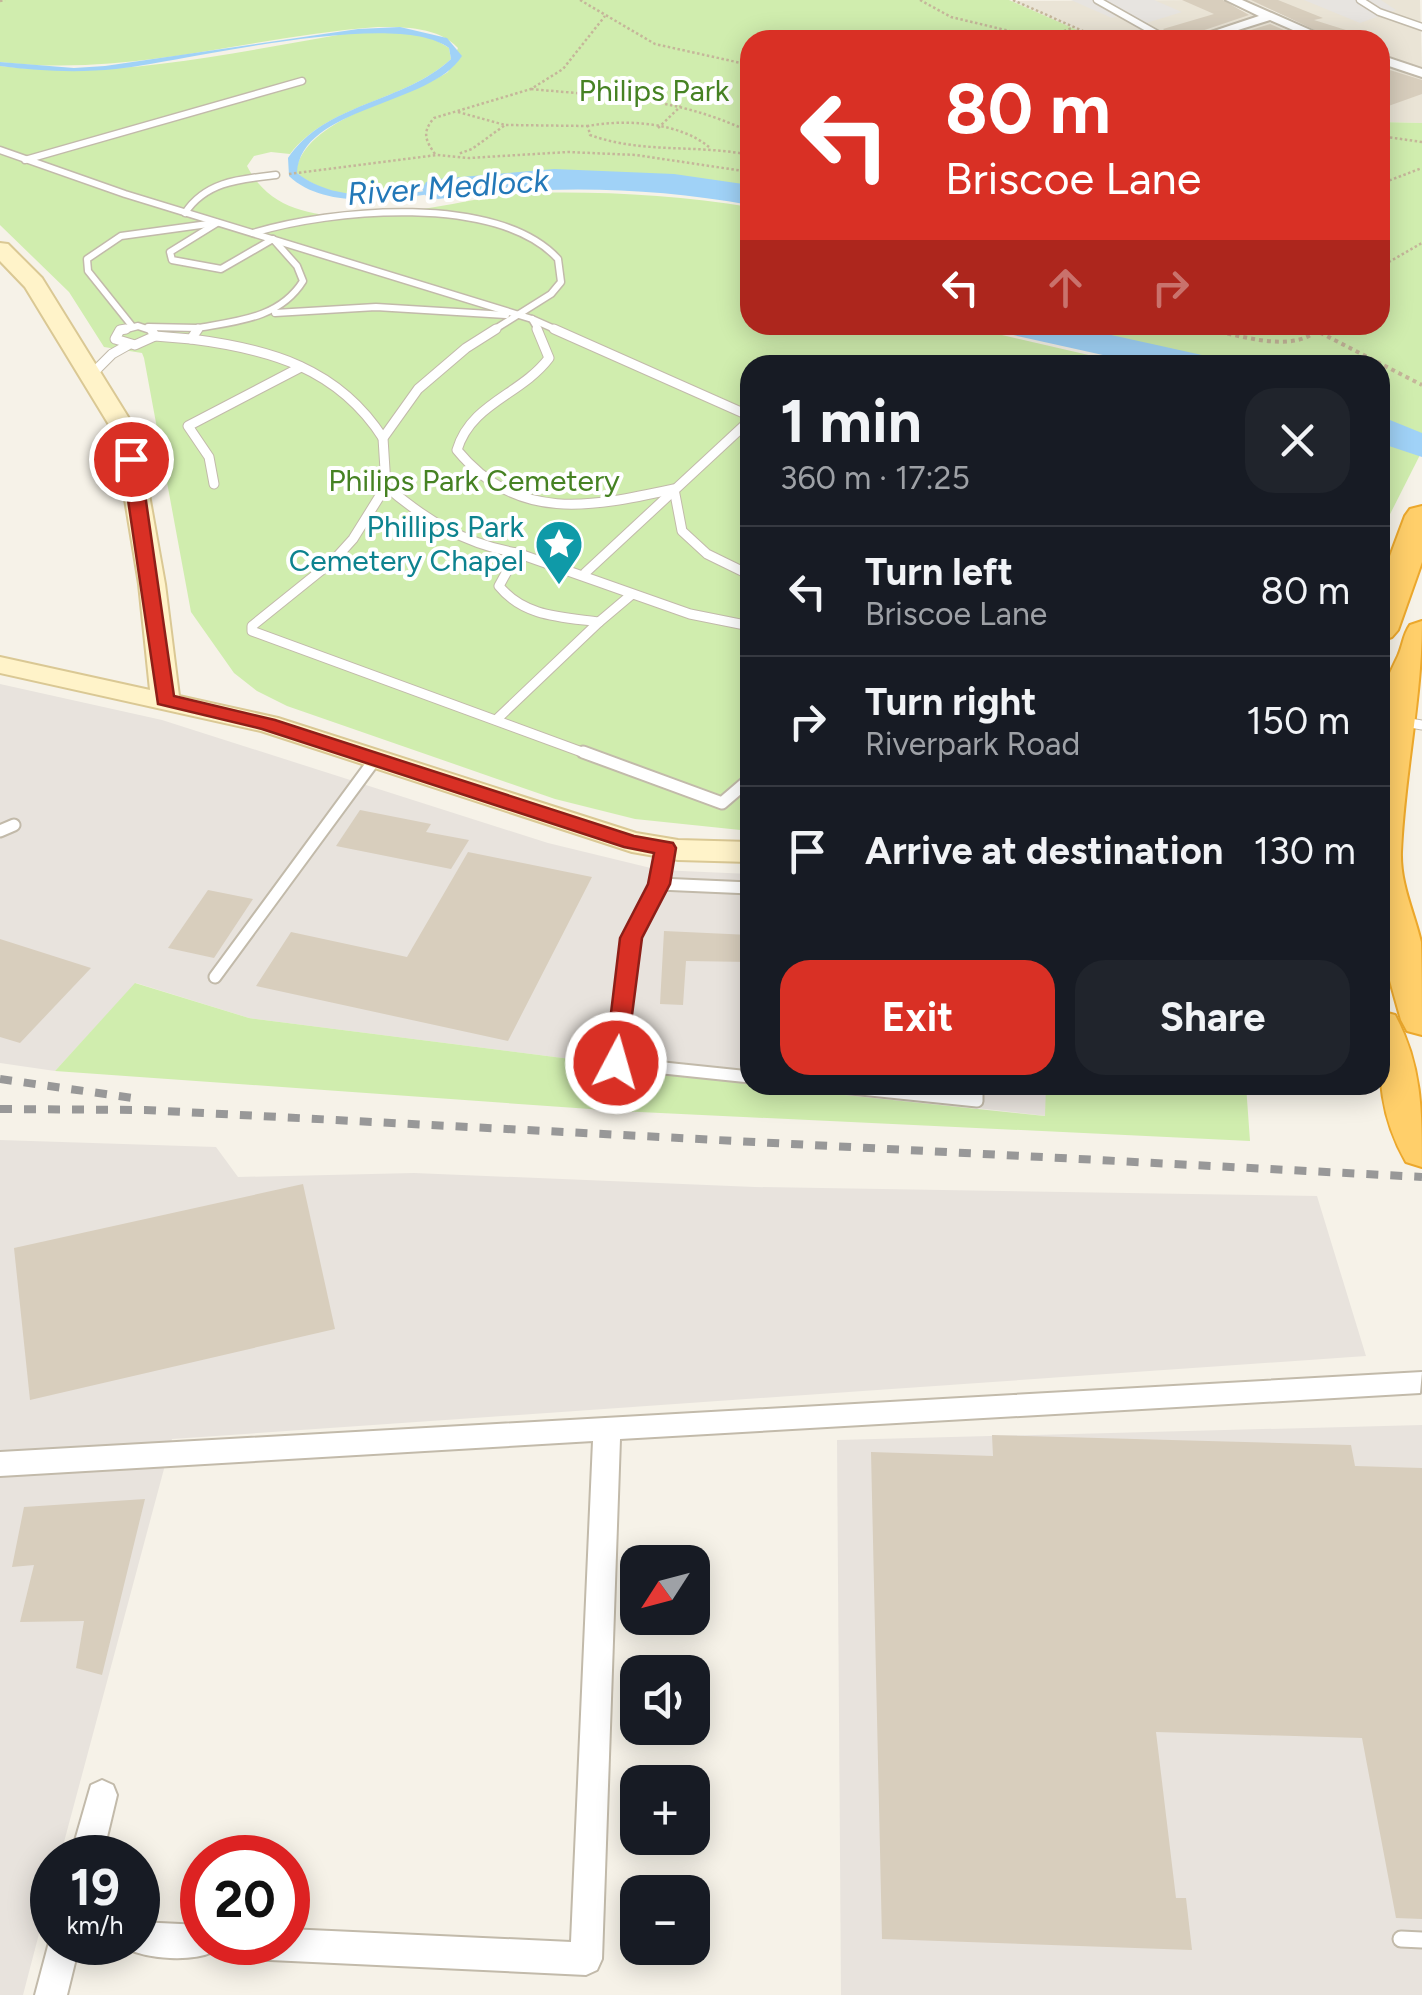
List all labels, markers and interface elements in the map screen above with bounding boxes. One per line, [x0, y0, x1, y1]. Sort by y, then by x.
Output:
text: 80 m [945, 66, 1111, 151]
icon: left [780, 70, 910, 200]
park label: Philips Park [579, 72, 730, 109]
text: Briscoe Lane [945, 151, 1201, 205]
water label: River Medlock [346, 161, 552, 213]
icon: left [933, 260, 988, 315]
icon: ahead [1038, 260, 1093, 315]
icon: right [1143, 260, 1198, 315]
text: 1 min [780, 385, 922, 457]
button: close [1245, 388, 1350, 493]
pin [89, 417, 174, 502]
icon: arrive [104, 432, 159, 487]
text: 360 m · 17:25 [780, 459, 970, 497]
park label: Philips Park Cemetery [328, 462, 620, 499]
place label: Phillips Park Cemetery Chapel [289, 508, 524, 579]
place icon: Phillips Park Cemetery Chapel [533, 518, 585, 586]
text: Turn left [865, 549, 1013, 595]
icon: left [780, 564, 835, 619]
text: 80 m [1261, 568, 1350, 614]
text: Briscoe Lane [865, 595, 1047, 633]
text: Turn right [865, 679, 1037, 725]
icon: right [780, 694, 835, 749]
text: 150 m [1246, 698, 1350, 744]
text: Riverpark Road [865, 725, 1080, 763]
icon: arrive [780, 824, 835, 879]
text: Arrive at destination [865, 828, 1223, 874]
text: 130 m [1253, 828, 1356, 874]
button: Exit [780, 960, 1055, 1075]
button: Share [1075, 960, 1350, 1075]
position arrow [564, 1011, 668, 1115]
north arrow [620, 1545, 710, 1635]
map controls [620, 1545, 710, 1965]
button: sound [620, 1655, 710, 1745]
button: + [620, 1765, 710, 1855]
speed limit sign: 20 [180, 1835, 310, 1965]
text: 19 [70, 1857, 120, 1918]
button: − [620, 1875, 710, 1965]
text: km/h [66, 1910, 124, 1940]

